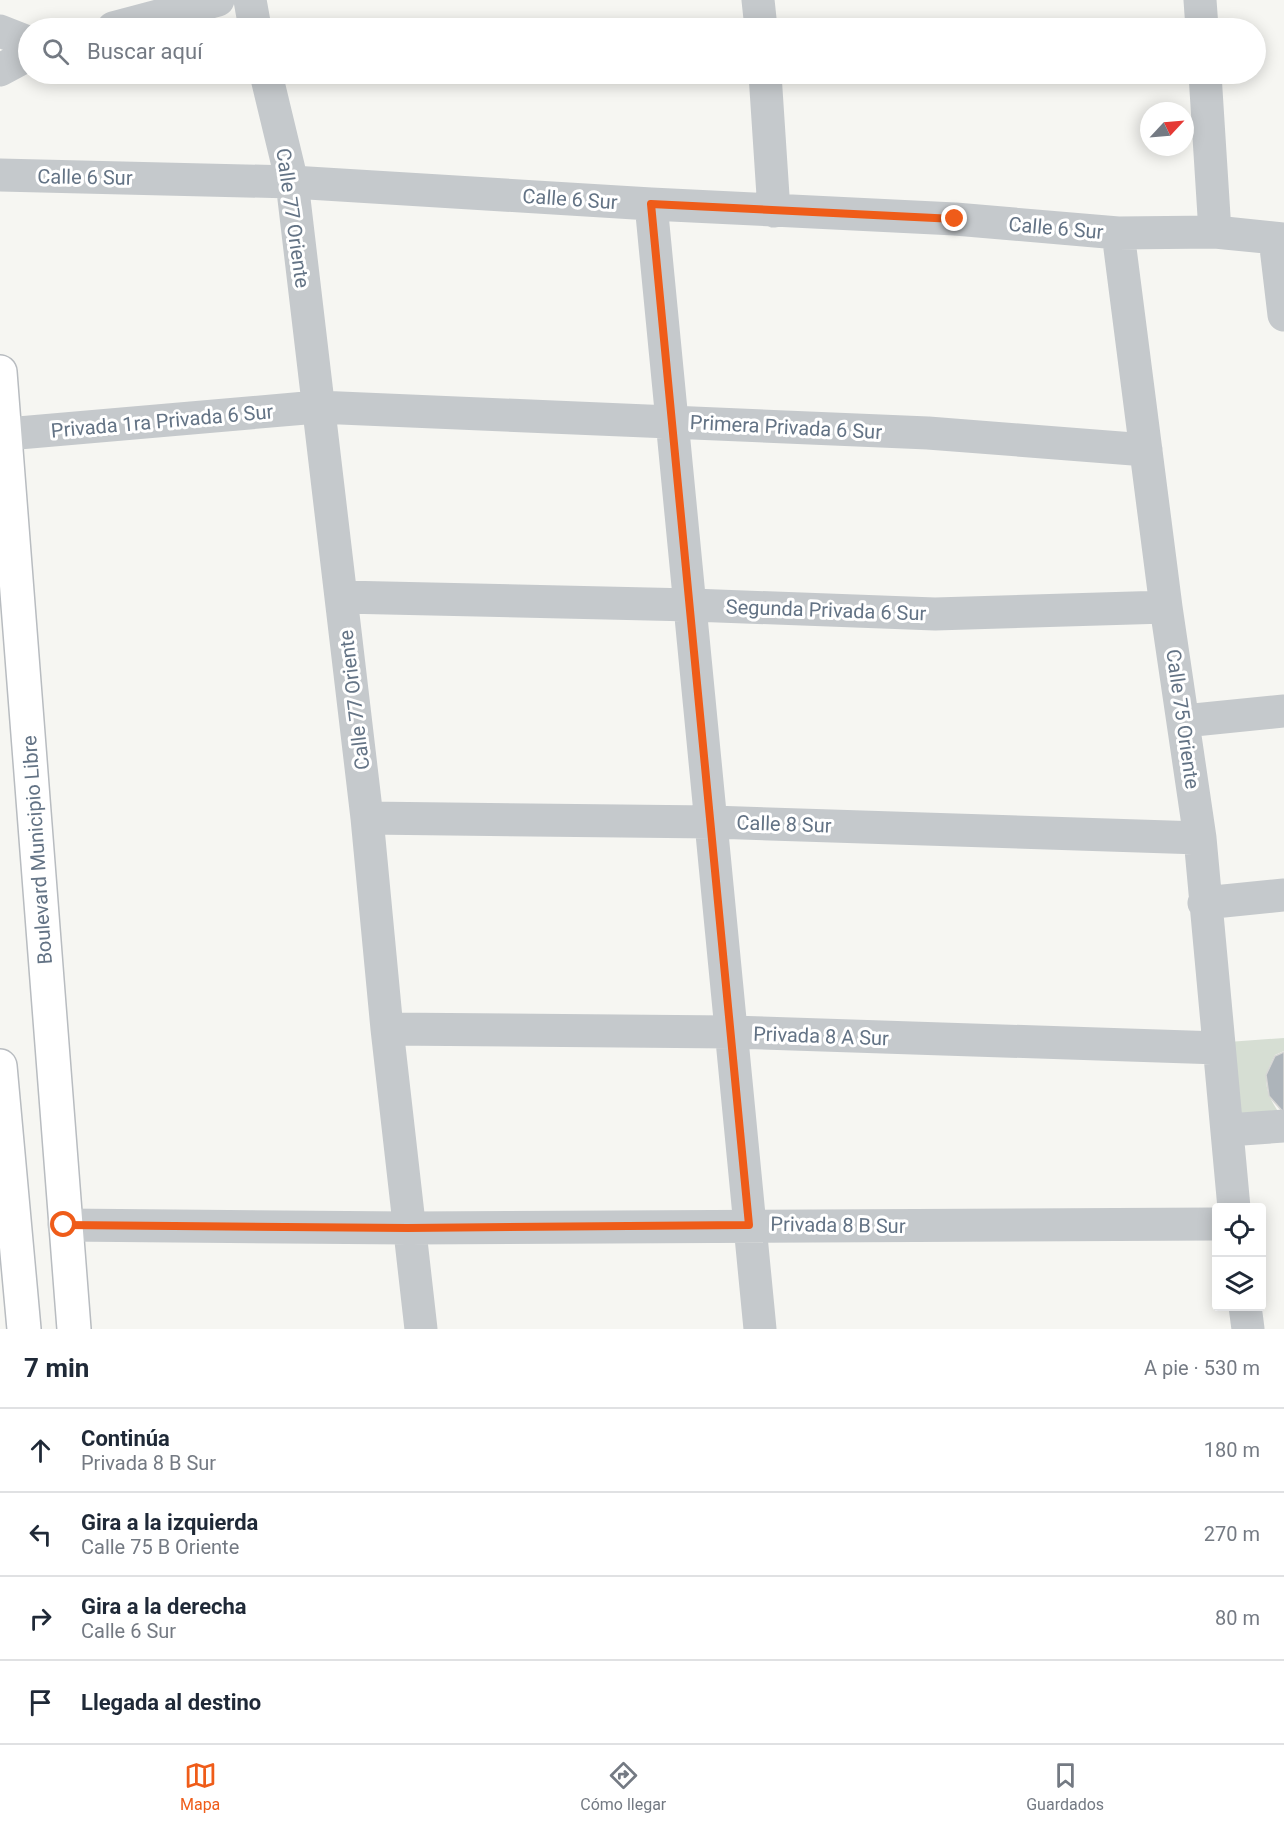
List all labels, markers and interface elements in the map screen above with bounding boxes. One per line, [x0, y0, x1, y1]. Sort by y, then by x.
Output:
search box [18, 18, 1266, 84]
icon: search [39, 35, 72, 68]
text: Buscar aquí [87, 39, 203, 64]
north arrow [1140, 102, 1194, 156]
street label: Calle 77 Oriente [271, 147, 315, 289]
street label: Calle 6 Sur [37, 164, 133, 190]
street label: Calle 6 Sur [522, 184, 618, 214]
route end [941, 205, 967, 231]
street label: Calle 6 Sur [1008, 212, 1105, 244]
street label: Privada 1ra Privada 6 Sur [50, 399, 274, 443]
street label: Primera Privada 6 Sur [689, 410, 883, 444]
street label: Segunda Privada 6 Sur [725, 595, 927, 626]
street label: Calle 77 Oriente [334, 629, 374, 771]
street label: Calle 75 Oriente [1161, 648, 1205, 790]
street label: Boulevard Municipio Libre [17, 735, 57, 965]
street label: Calle 8 Sur [736, 810, 832, 838]
street label: Privada 8 A Sur [753, 1022, 889, 1050]
map controls [1212, 1203, 1266, 1311]
button: locate [1212, 1203, 1266, 1257]
route start [50, 1211, 76, 1237]
street label: Privada 8 B Sur [770, 1212, 906, 1238]
button: layers [1212, 1257, 1266, 1311]
text: 7 min [24, 1353, 89, 1383]
text: A pie · 530 m [1144, 1356, 1260, 1380]
text: Continúa [81, 1426, 170, 1451]
icon: ahead [24, 1434, 57, 1467]
text: 180 m [1204, 1438, 1260, 1462]
text: Privada 8 B Sur [81, 1451, 216, 1475]
text: Gira a la izquierda [81, 1510, 258, 1535]
icon: left [24, 1518, 57, 1551]
text: 270 m [1204, 1522, 1260, 1546]
text: Calle 75 B Oriente [81, 1535, 239, 1559]
text: Gira a la derecha [81, 1594, 247, 1619]
icon: right [24, 1602, 57, 1635]
text: 80 m [1215, 1606, 1260, 1630]
text: Calle 6 Sur [81, 1619, 176, 1643]
icon: arrive [24, 1686, 57, 1719]
text: Llegada al destino [81, 1690, 261, 1715]
tab: Mapa [180, 1759, 220, 1814]
tab: Cómo llegar [580, 1759, 666, 1814]
tab: Guardados [1026, 1759, 1104, 1814]

